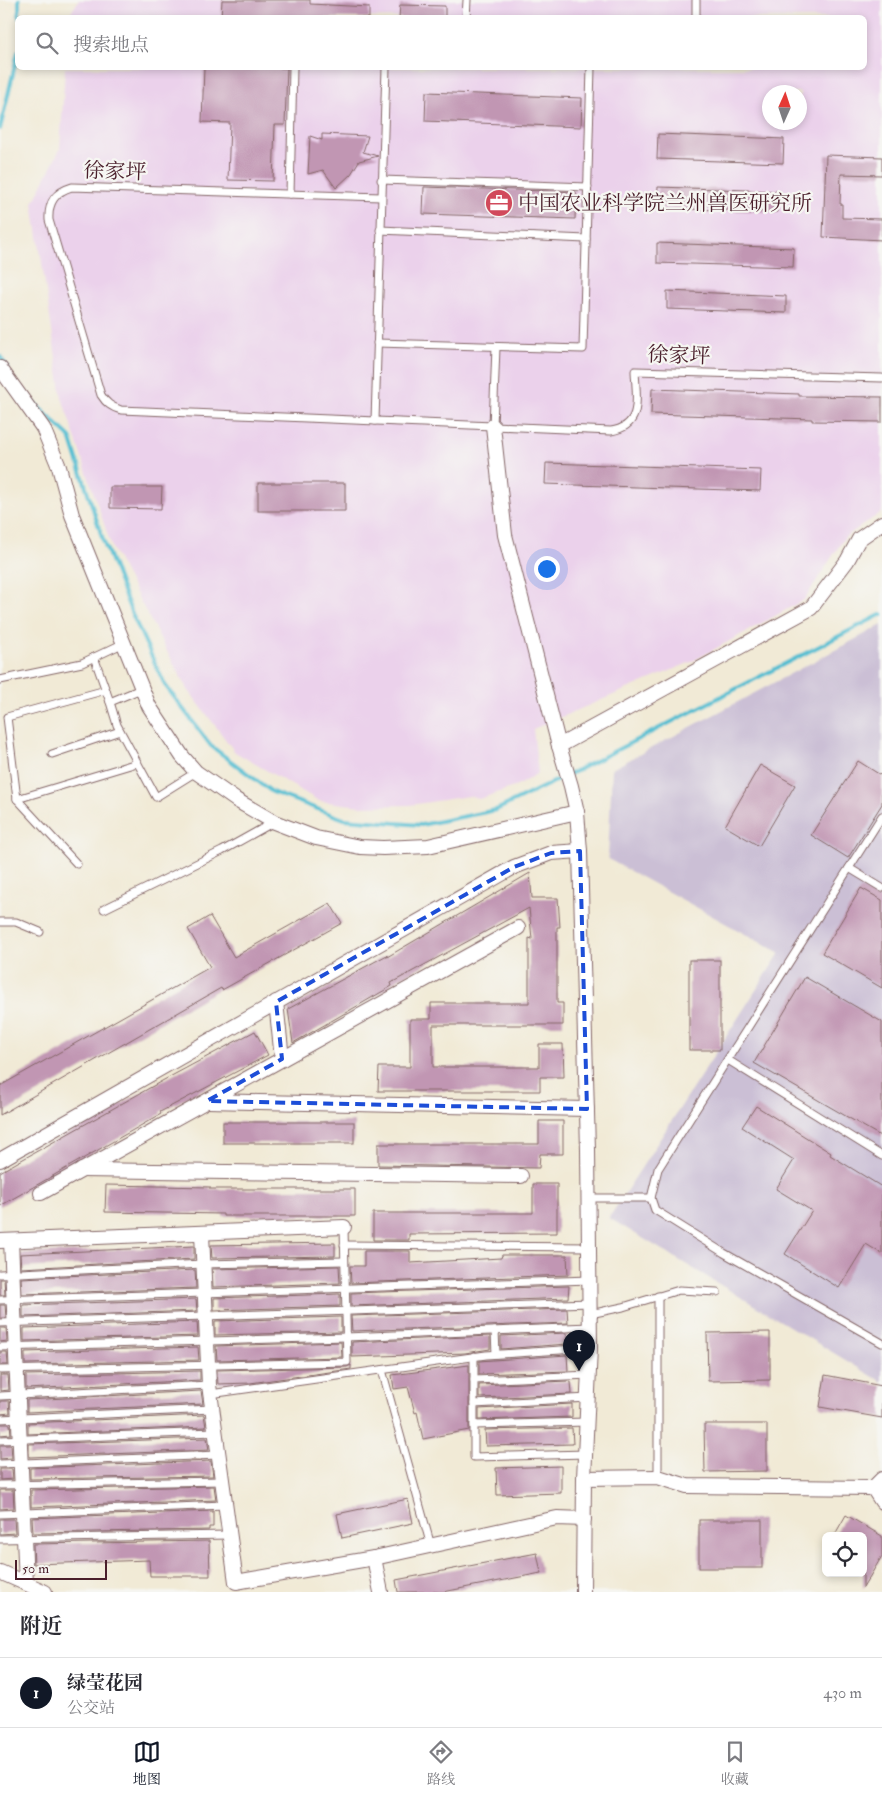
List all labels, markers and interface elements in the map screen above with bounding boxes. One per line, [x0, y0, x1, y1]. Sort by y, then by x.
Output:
search box [15, 15, 867, 70]
icon: search [33, 29, 61, 57]
text: 搜索地点 [73, 33, 149, 57]
north arrow [762, 85, 807, 130]
street label: 徐家坪 [83, 157, 147, 186]
office icon: 中国农业科学院兰州兽医研究所 [484, 188, 514, 218]
place label: 中国农业科学院兰州兽医研究所 [518, 190, 812, 217]
street label: 徐家坪 [647, 341, 711, 370]
your location [534, 556, 560, 582]
pin: 1 [563, 1330, 595, 1371]
map controls [822, 1532, 867, 1577]
button: locate [822, 1532, 867, 1577]
scale bar [15, 1557, 108, 1580]
text: 50 m [22, 1560, 49, 1577]
text: 附近 [20, 1613, 62, 1640]
text: 绿莹花园 [67, 1671, 143, 1695]
text: 1 [33, 1683, 39, 1703]
text: 430 m [823, 1683, 862, 1703]
text: 公交站 [67, 1698, 115, 1718]
tab: 地图 [133, 1738, 161, 1788]
tab: 路线 [427, 1738, 455, 1788]
tab: 收藏 [721, 1738, 749, 1788]

